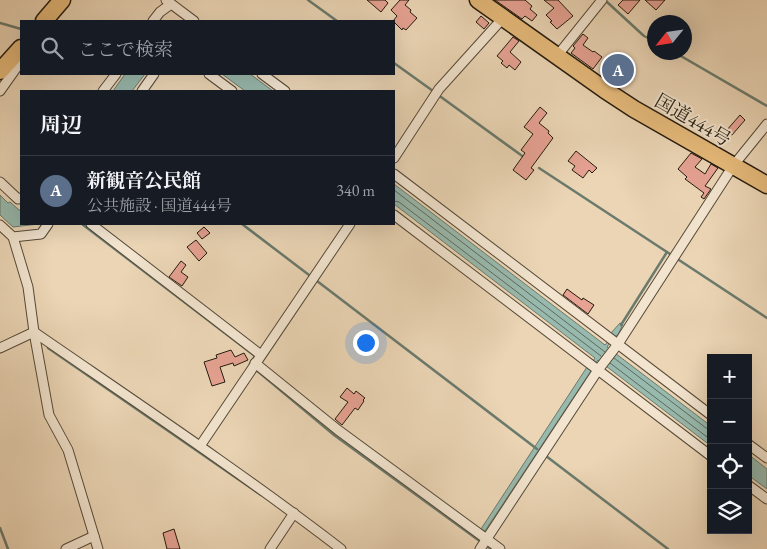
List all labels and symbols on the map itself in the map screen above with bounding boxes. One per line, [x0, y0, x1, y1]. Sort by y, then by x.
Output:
north arrow [647, 15, 692, 60]
pin: A [602, 51, 634, 89]
street label: 国道444号 [650, 88, 736, 152]
your location [353, 330, 379, 356]

